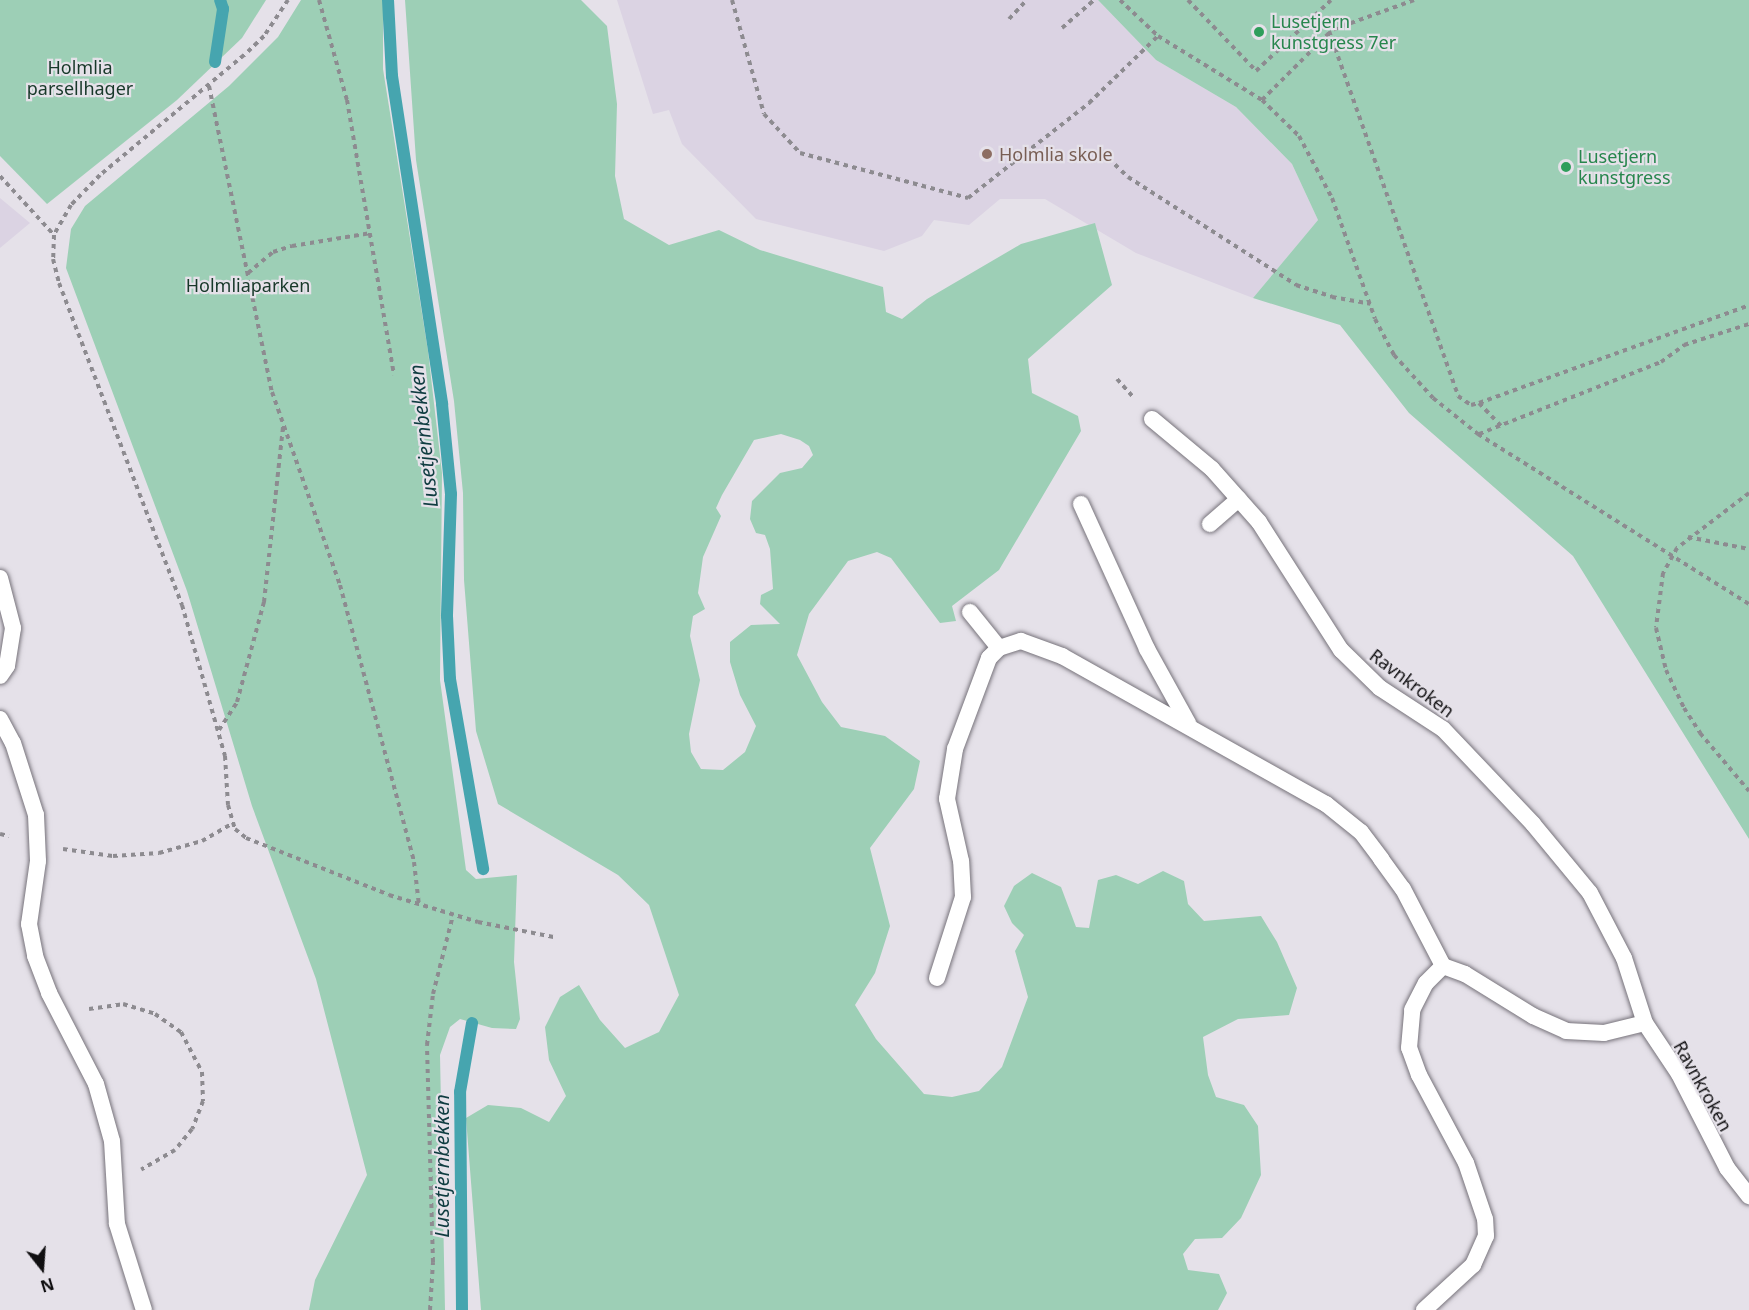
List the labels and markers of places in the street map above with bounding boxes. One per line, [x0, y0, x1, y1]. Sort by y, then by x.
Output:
place label: Lusetjern kunstgress 7er [1271, 11, 1396, 54]
marker: Lusetjern kunstgress 7er [1252, 25, 1266, 39]
place label: Holmlia skole [999, 143, 1113, 165]
place label: Lusetjern kunstgress [1578, 146, 1671, 188]
marker: Holmlia skole [980, 147, 994, 161]
marker: Lusetjern kunstgress [1559, 160, 1573, 174]

